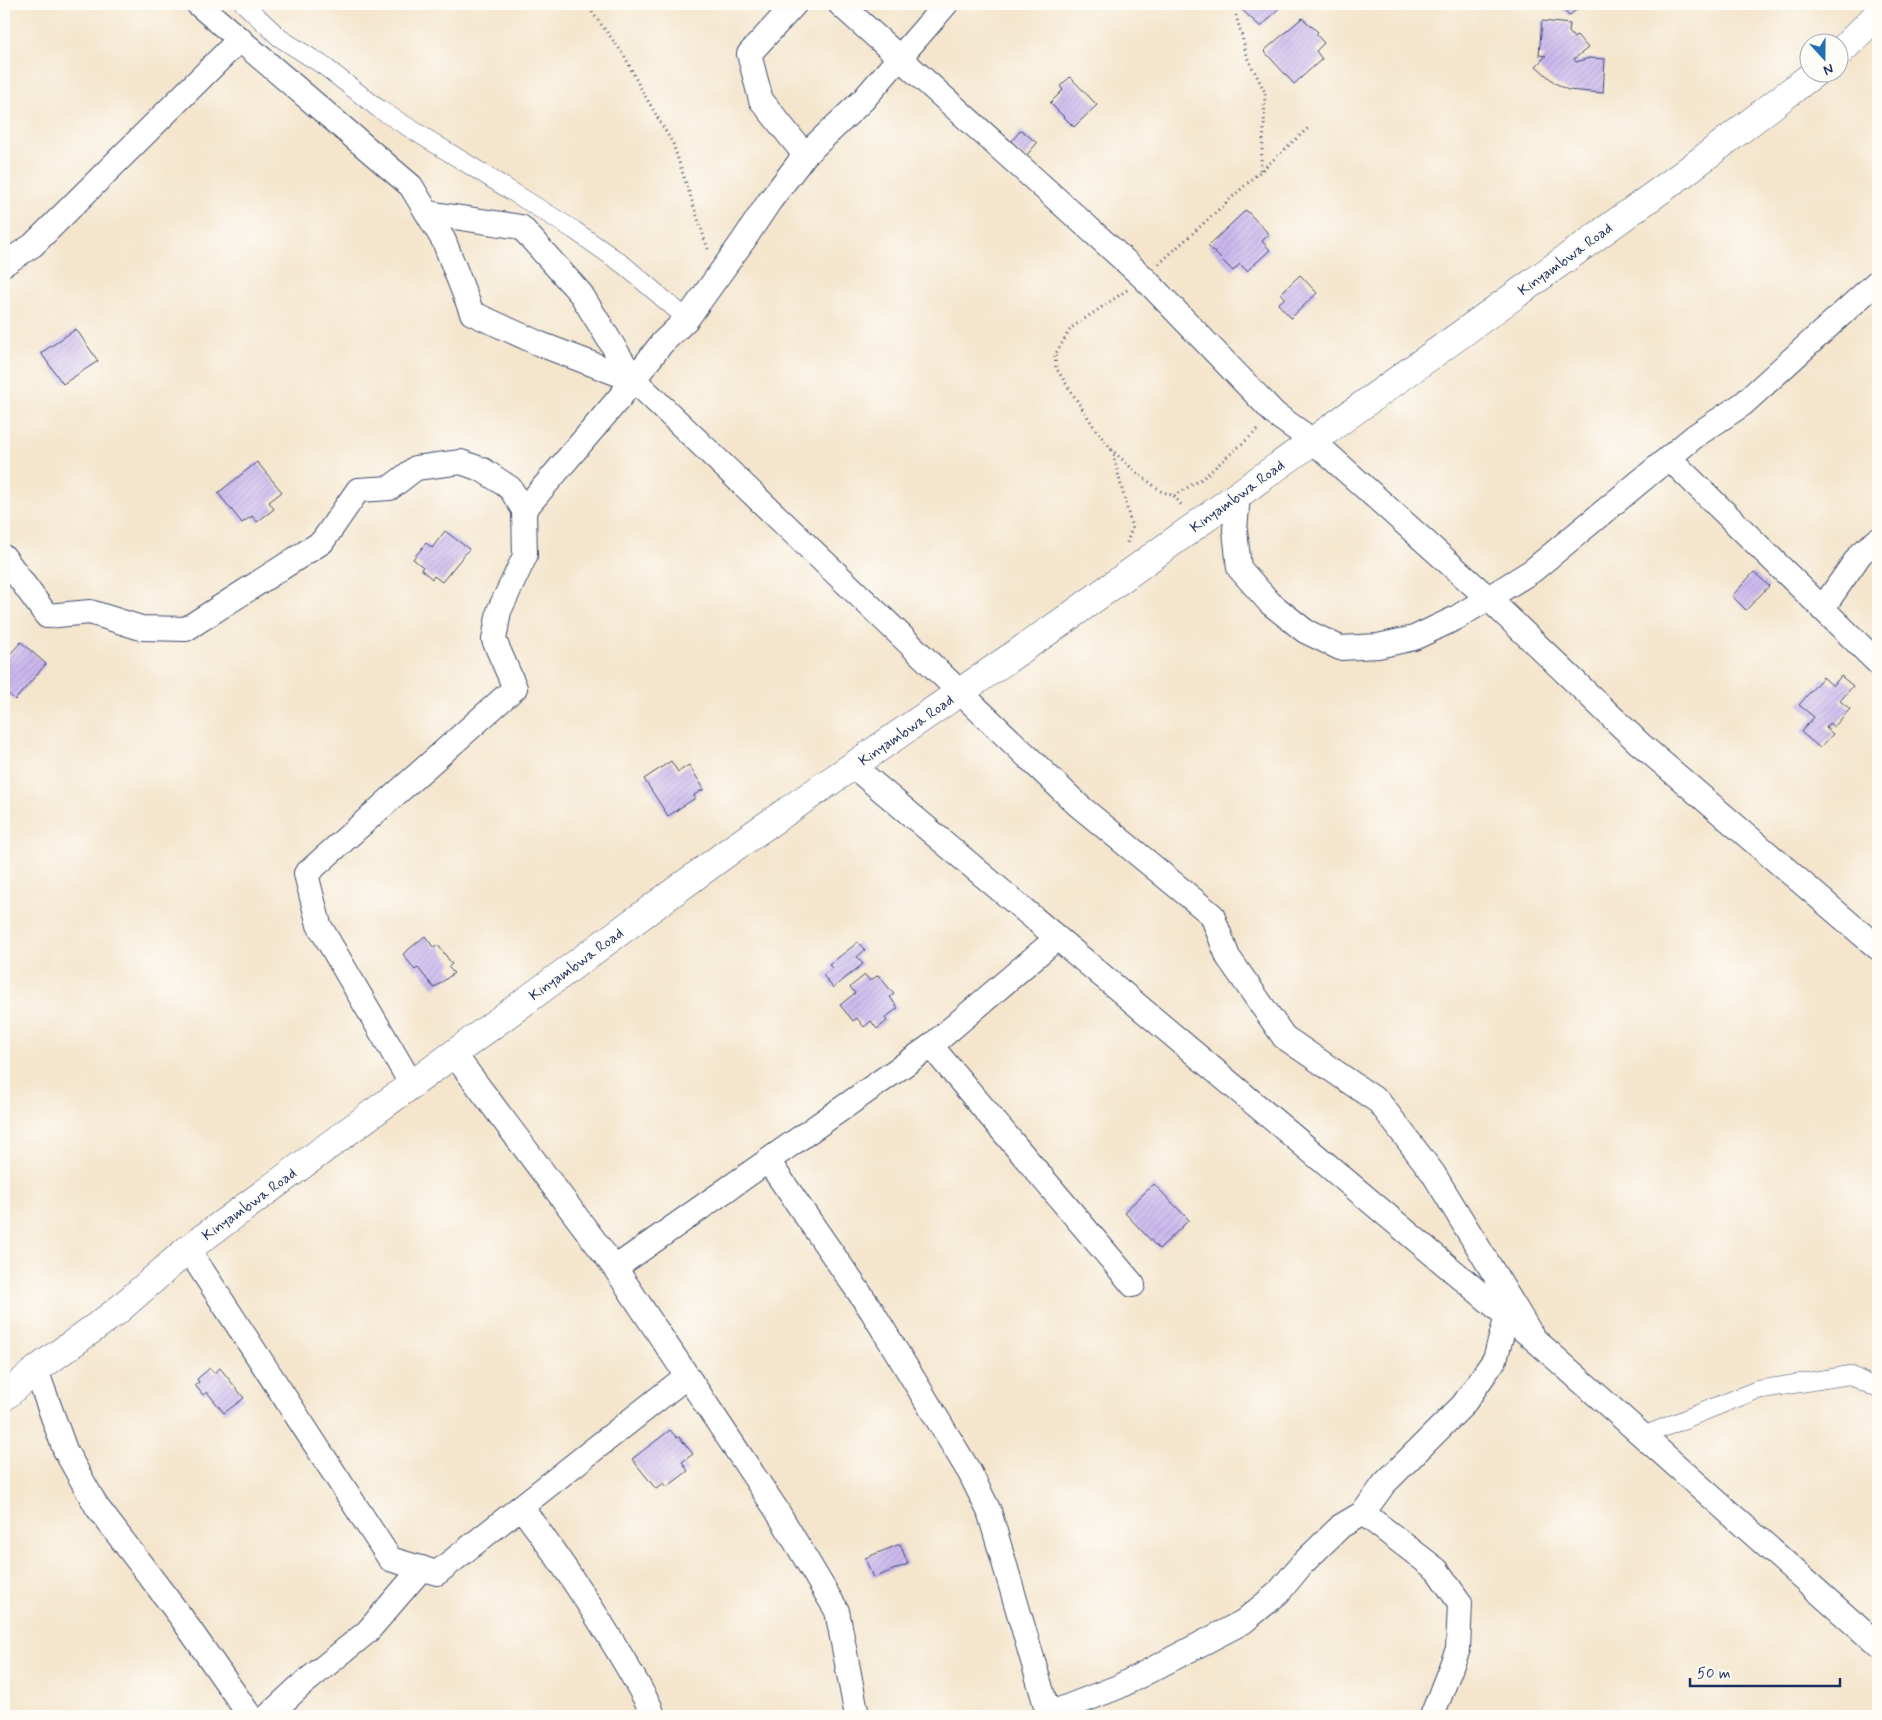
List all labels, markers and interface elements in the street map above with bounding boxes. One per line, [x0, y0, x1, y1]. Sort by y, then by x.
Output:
north arrow [1800, 32, 1850, 82]
text: N [1821, 59, 1836, 79]
street label: Kinyambwa Road [1514, 219, 1617, 301]
street label: Kinyambwa Road [1186, 456, 1289, 538]
street label: Kinyambwa Road [855, 690, 958, 771]
street label: Kinyambwa Road [525, 924, 628, 1006]
street label: Kinyambwa Road [198, 1164, 301, 1246]
scale bar [1690, 1655, 1840, 1687]
text: 50 m [1697, 1664, 1731, 1684]

